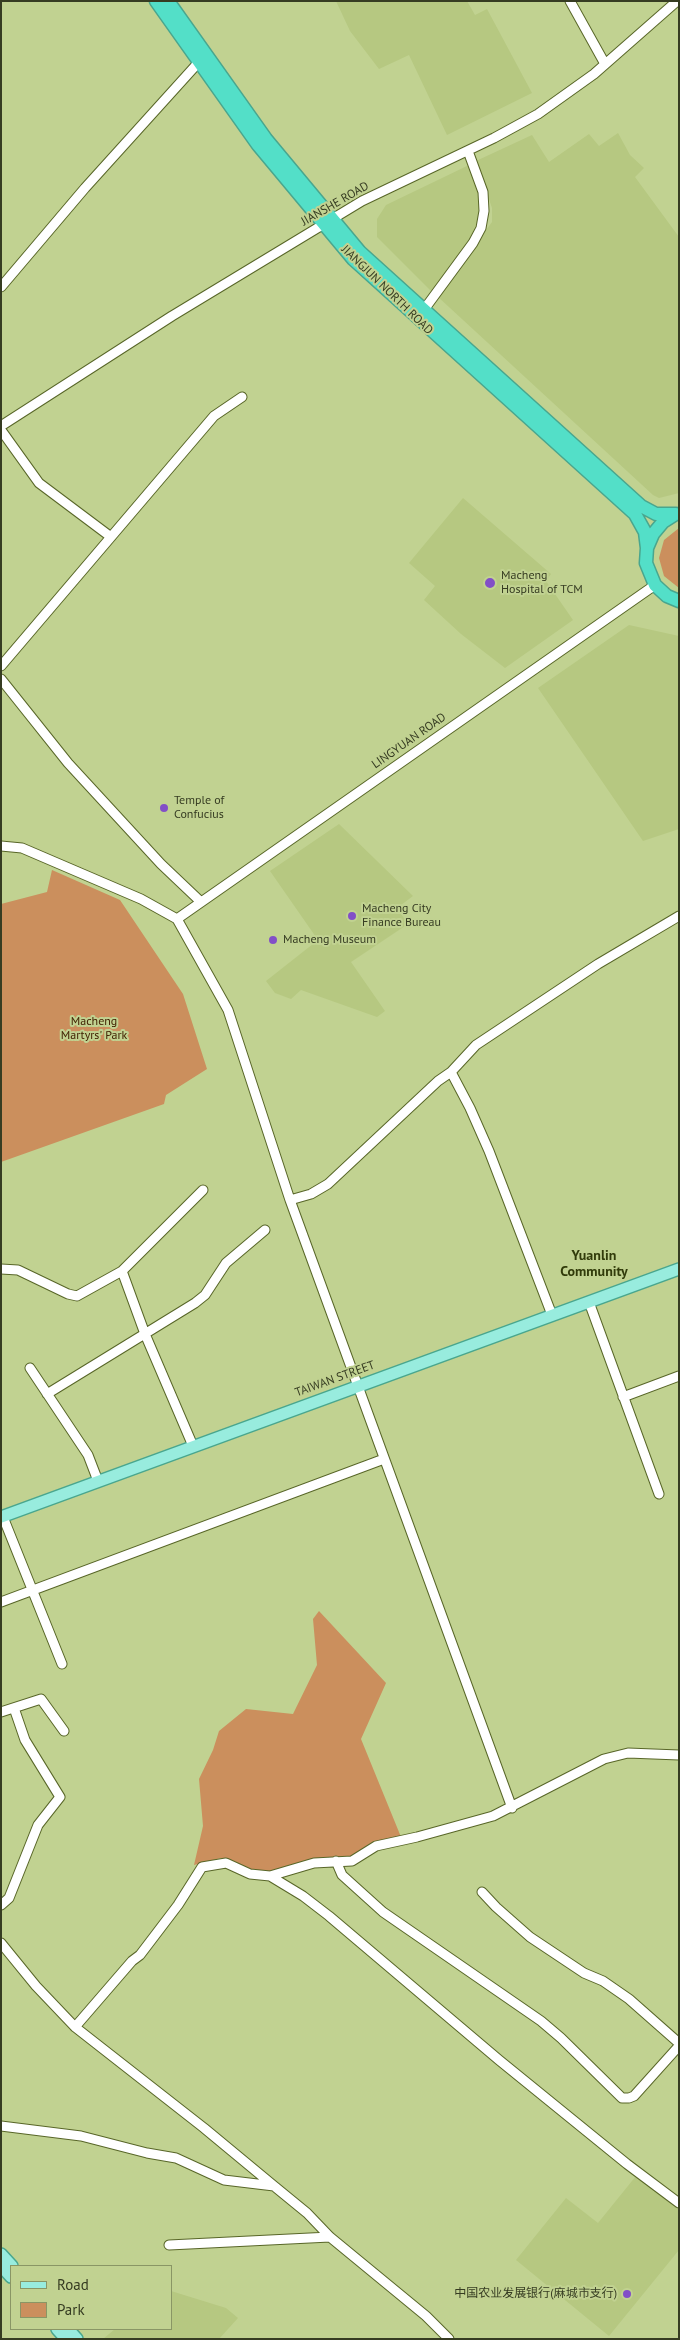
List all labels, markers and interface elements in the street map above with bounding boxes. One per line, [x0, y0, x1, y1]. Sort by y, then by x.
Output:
street label: JIANSHE ROAD [299, 179, 371, 229]
street label: JIANGJUN NORTH ROAD [338, 242, 436, 338]
place label: Macheng Hospital of TCM [501, 569, 583, 597]
marker: Macheng Hospital of TCM [483, 576, 497, 590]
street label: LINGYUAN ROAD [369, 710, 449, 772]
place label: Temple of Confucius [174, 794, 224, 822]
marker: Temple of Confucius [158, 802, 170, 814]
place label: Macheng City Finance Bureau [362, 902, 441, 930]
marker: Macheng City Finance Bureau [346, 910, 358, 922]
place label: Macheng Museum [283, 933, 376, 947]
marker: Macheng Museum [267, 934, 279, 946]
park label: Macheng Martyrs' Park [61, 1015, 127, 1043]
district label: Yuanlin Community [560, 1248, 628, 1280]
street label: TAIWAN STREET [293, 1358, 377, 1400]
legend [10, 2265, 172, 2330]
text: Road [57, 2275, 89, 2294]
place label: 中国农业发展银行(麻城市支行) [454, 2287, 617, 2301]
marker: 中国农业发展银行(麻城市支行) [621, 2288, 633, 2300]
text: Park [57, 2300, 85, 2319]

